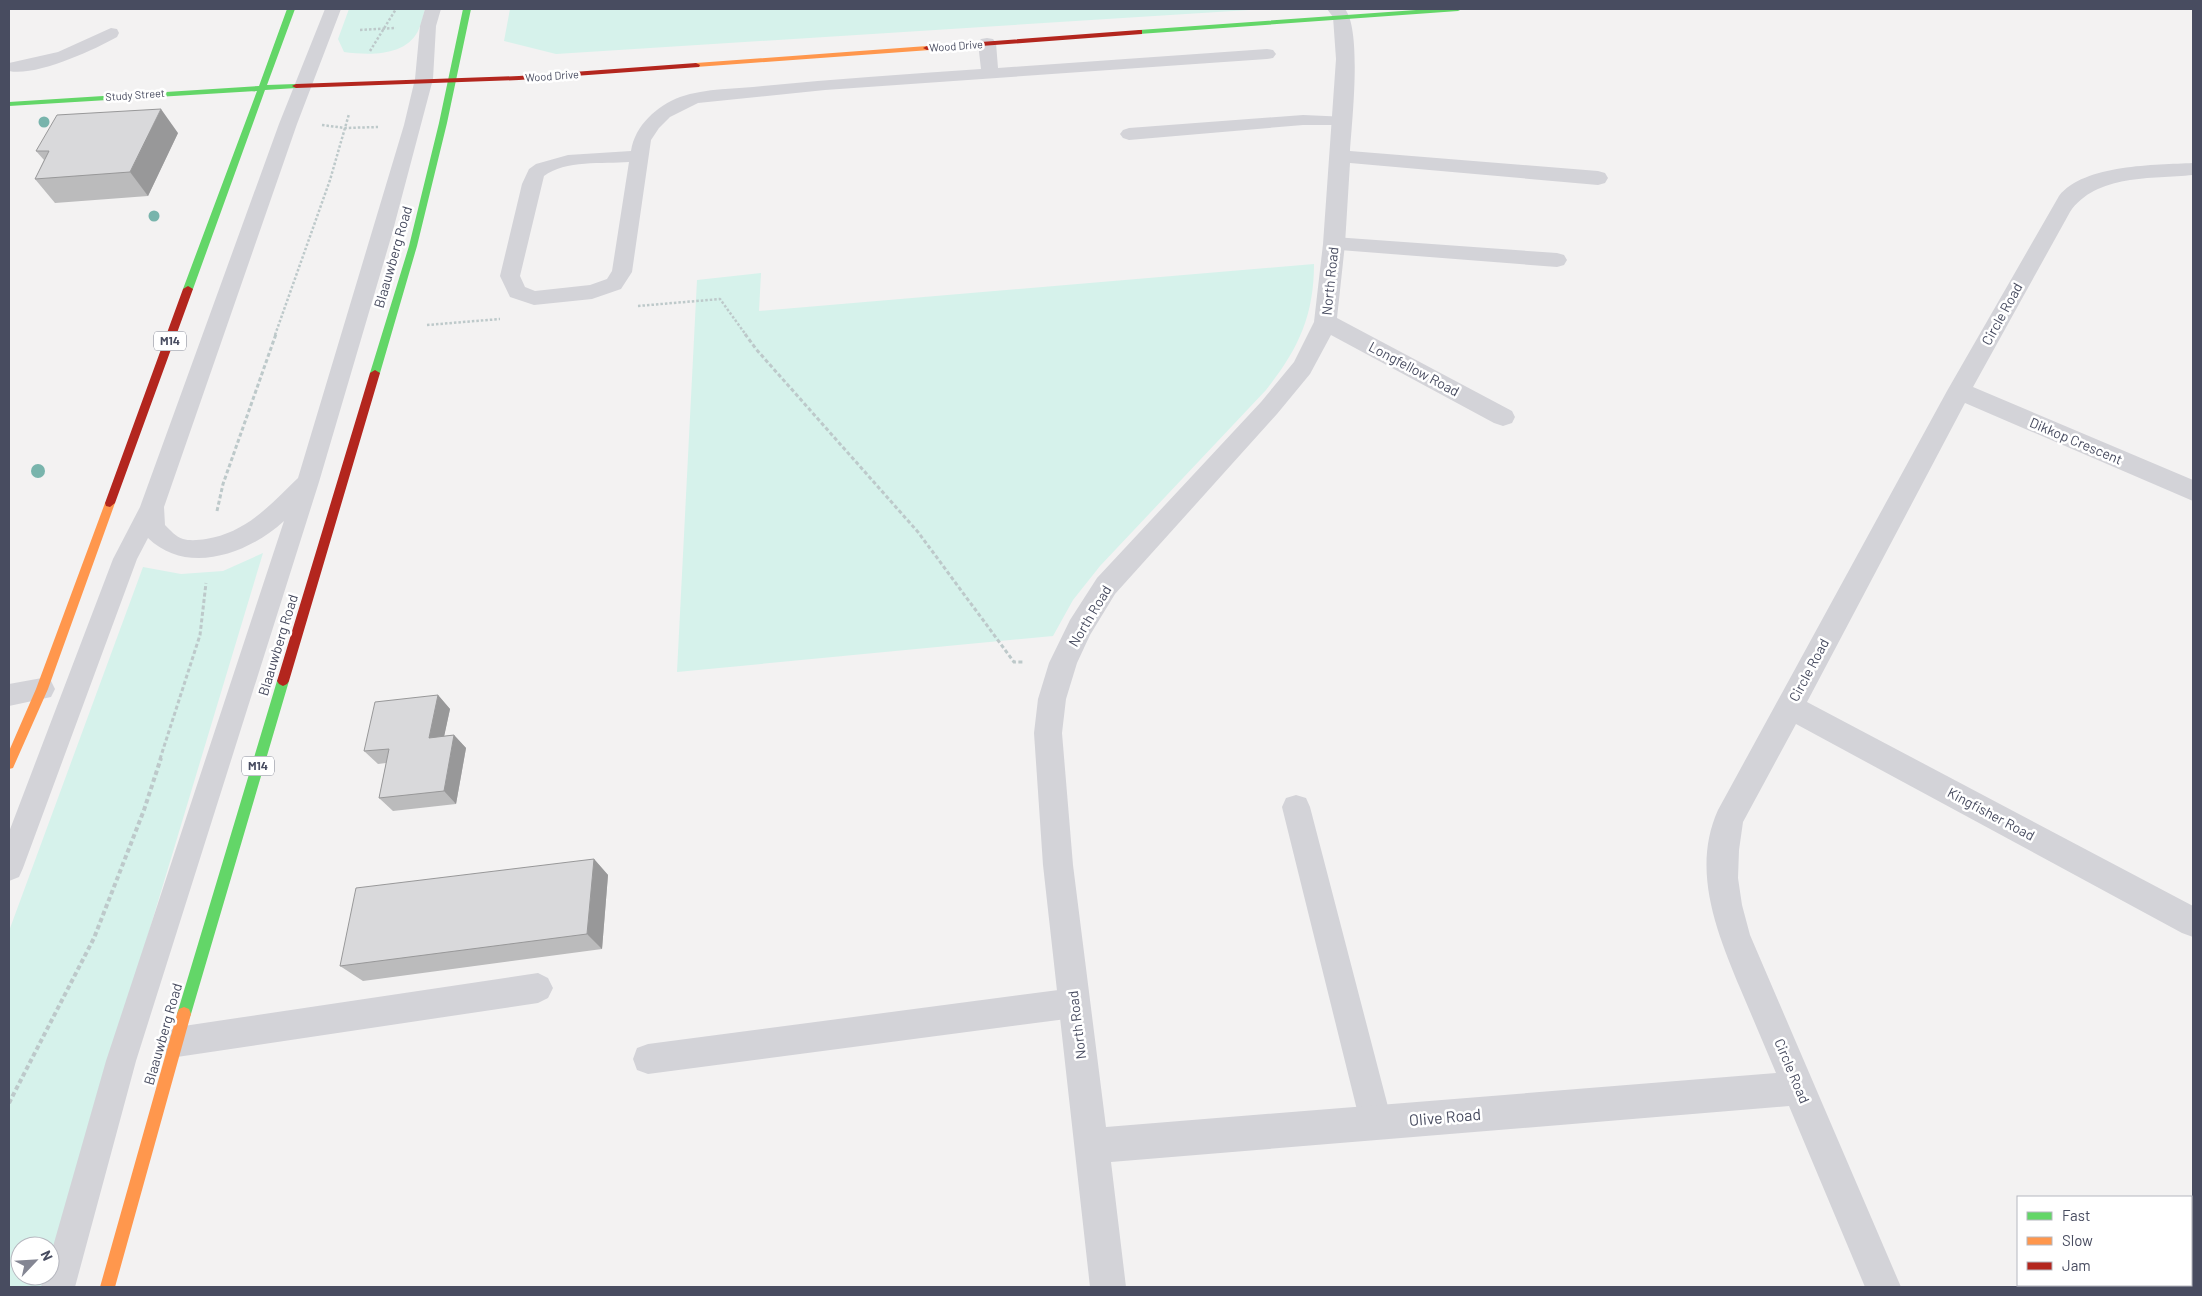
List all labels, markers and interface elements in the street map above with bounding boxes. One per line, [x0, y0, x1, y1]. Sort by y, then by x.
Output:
street label: Wood Drive [929, 37, 983, 54]
street label: Wood Drive [525, 67, 579, 84]
street label: Study Street [105, 86, 165, 103]
street label: Blaauwberg Road [370, 204, 415, 310]
street label: North Road [1317, 246, 1342, 316]
street label: Circle Road [1977, 280, 2026, 348]
road number: M14 [154, 332, 186, 351]
street label: Longfellow Road [1366, 338, 1462, 400]
street label: Dikkop Crescent [2027, 413, 2125, 468]
street label: North Road [1065, 582, 1115, 650]
street label: Blaauwberg Road [254, 592, 301, 698]
street label: Circle Road [1785, 635, 1832, 704]
road number: M14 [242, 756, 274, 776]
street label: Kingfisher Road [1945, 783, 2038, 844]
street label: Blaauwberg Road [140, 981, 185, 1087]
street label: North Road [1064, 990, 1089, 1060]
street label: Circle Road [1771, 1036, 1814, 1106]
street label: Olive Road [1408, 1104, 1482, 1129]
legend [2017, 1196, 2192, 1286]
text: Fast [2062, 1206, 2090, 1224]
text: Slow [2062, 1231, 2093, 1249]
north arrow [10, 1236, 60, 1286]
text: N [38, 1247, 57, 1263]
text: Jam [2062, 1256, 2091, 1274]

